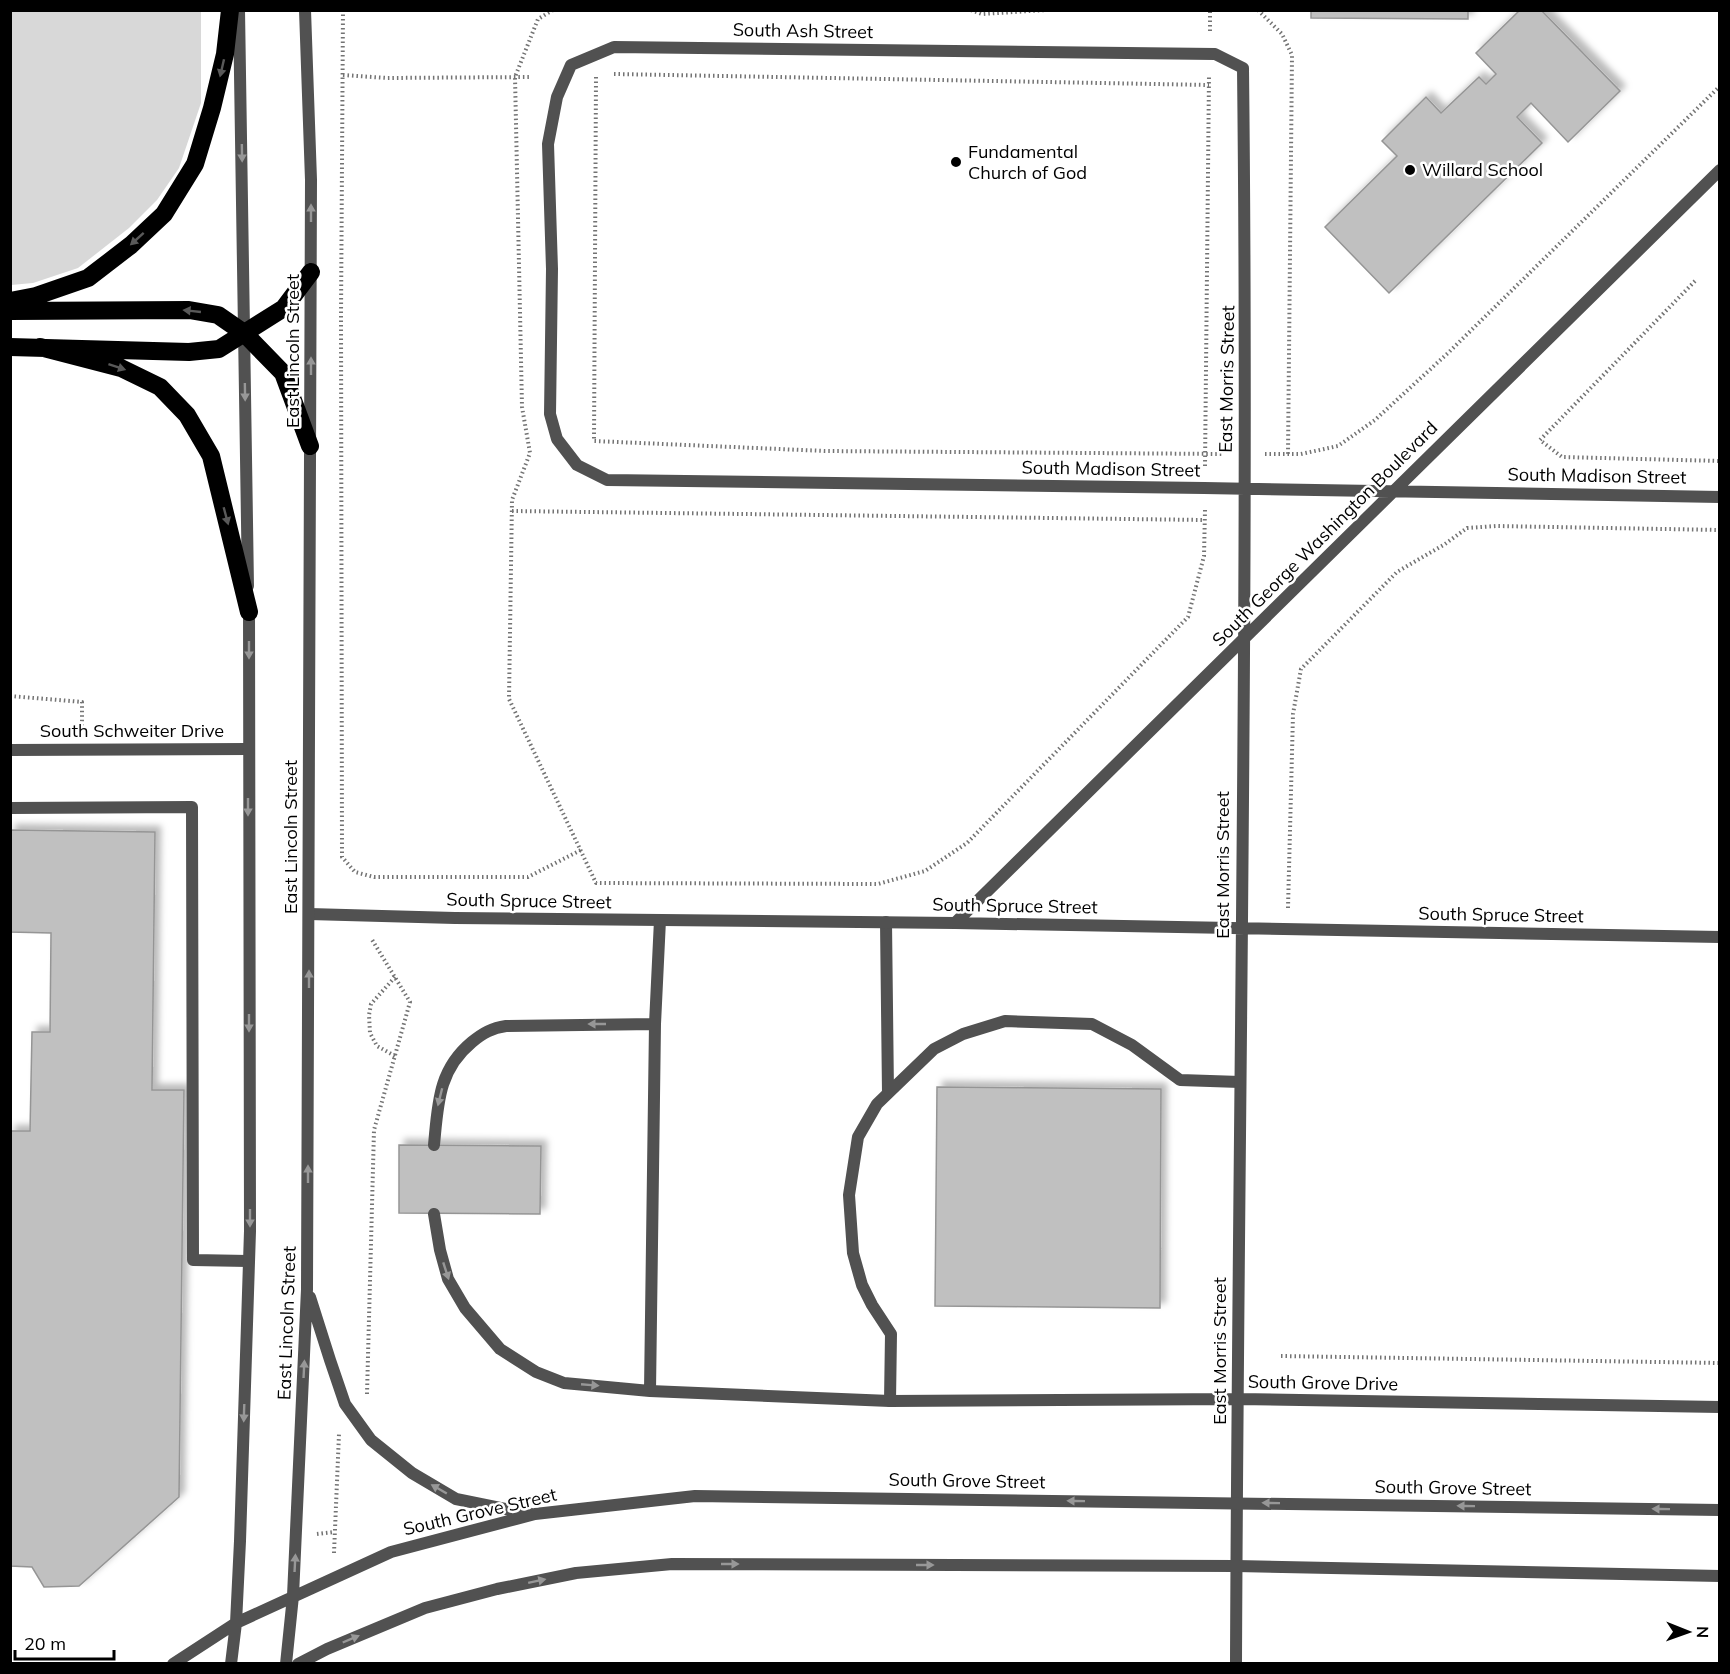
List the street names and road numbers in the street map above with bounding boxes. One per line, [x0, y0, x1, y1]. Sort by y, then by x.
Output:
street label: South Ash Street [733, 18, 873, 43]
street label: East Lincoln Street [281, 274, 304, 428]
street label: East Morris Street [1214, 305, 1239, 453]
street label: South George Washington Boulevard [1207, 416, 1442, 651]
street label: South Madison Street [1021, 455, 1201, 482]
street label: South Madison Street [1507, 462, 1687, 489]
street label: South Schweiter Drive [40, 719, 224, 742]
street label: East Lincoln Street [279, 760, 302, 914]
street label: East Morris Street [1211, 791, 1234, 939]
street label: South Spruce Street [446, 888, 612, 913]
street label: South Spruce Street [932, 893, 1098, 918]
street label: South Spruce Street [1418, 902, 1584, 927]
street label: East Lincoln Street [272, 1246, 301, 1400]
street label: East Morris Street [1208, 1277, 1231, 1425]
street label: South Grove Drive [1248, 1370, 1398, 1395]
street label: South Grove Street [888, 1468, 1046, 1493]
street label: South Grove Street [1374, 1475, 1532, 1500]
street label: South Grove Street [401, 1483, 559, 1540]

